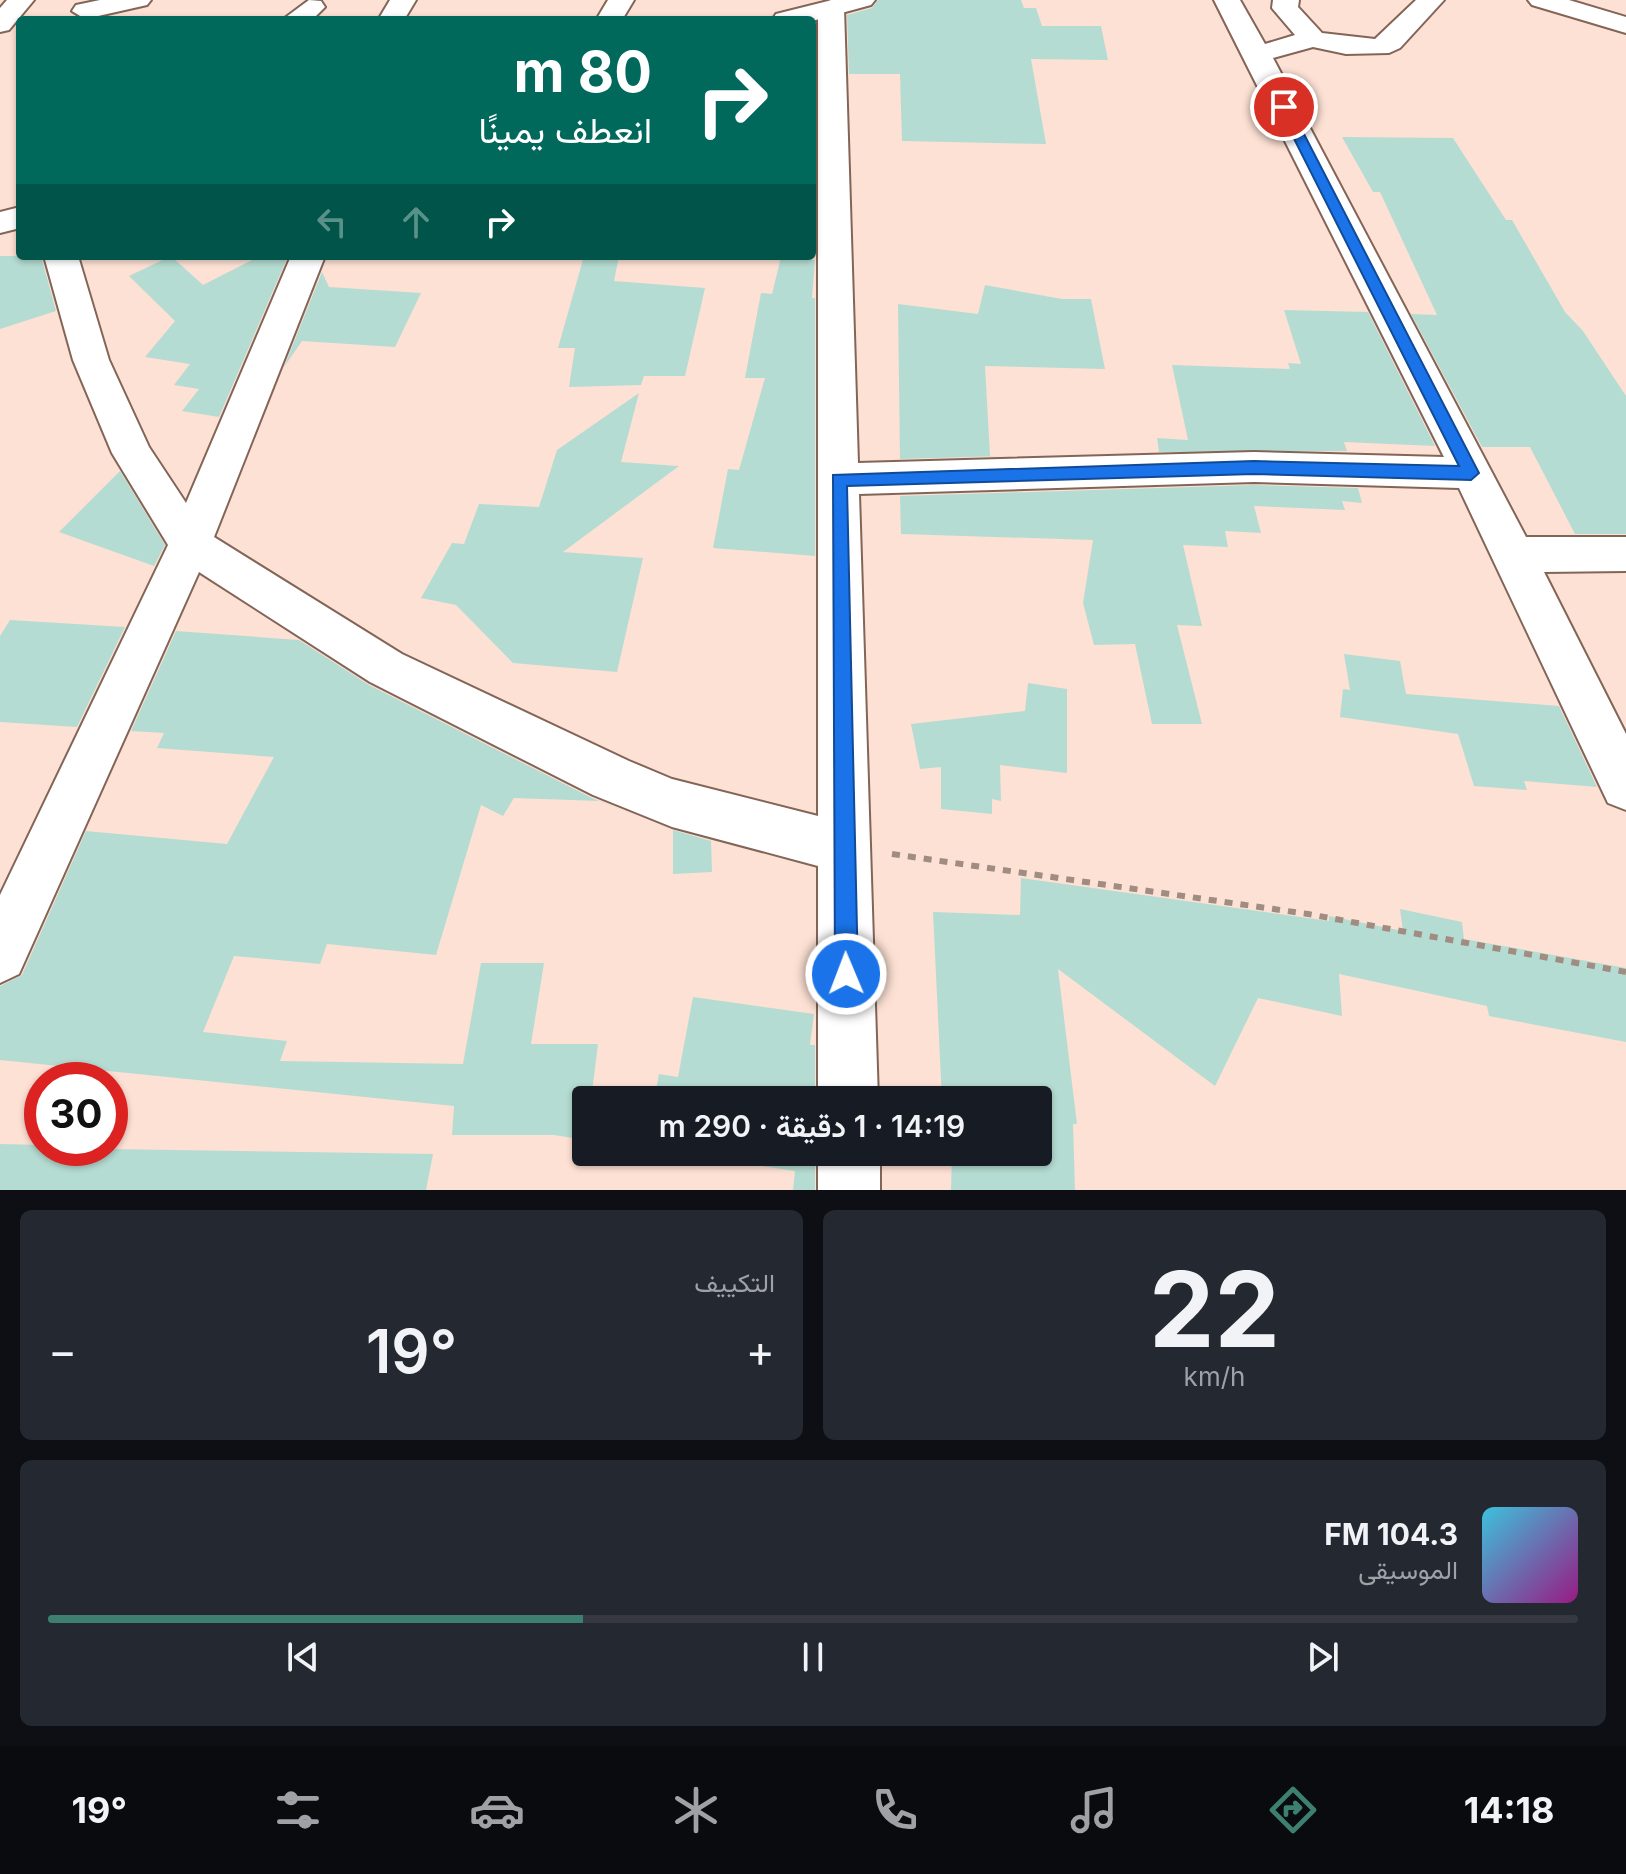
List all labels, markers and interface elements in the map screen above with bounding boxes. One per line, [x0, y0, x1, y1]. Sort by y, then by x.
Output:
text: 80 m [513, 38, 652, 106]
icon: right [680, 48, 784, 152]
pin [1250, 73, 1318, 141]
icon: arrive [1262, 85, 1306, 129]
text: انعطف يمينًا [478, 108, 652, 152]
icon: left [310, 200, 354, 244]
icon: ahead [394, 200, 438, 244]
icon: right [478, 200, 522, 244]
position arrow [804, 932, 888, 1016]
speed limit sign: 30 [24, 1062, 128, 1166]
text: 14:19 · 1 دقيقة · 290 m [659, 1108, 965, 1144]
text: 22 [1149, 1246, 1280, 1372]
text: التكييف [694, 1267, 775, 1298]
text: 19° [366, 1315, 457, 1387]
text: − [48, 1324, 77, 1378]
text: + [746, 1324, 775, 1378]
text: km/h [1184, 1361, 1245, 1392]
text: 104.3 FM [1324, 1516, 1458, 1552]
text: الموسيقى [1358, 1554, 1458, 1585]
icon: previous [281, 1635, 325, 1679]
icon: pause [791, 1635, 835, 1679]
icon: next [1301, 1635, 1345, 1679]
icon: filters [270, 1782, 326, 1838]
icon: car [469, 1782, 525, 1838]
icon: climate [668, 1782, 724, 1838]
icon: phone [867, 1782, 923, 1838]
icon: music [1066, 1782, 1122, 1838]
icon: directions [1265, 1782, 1321, 1838]
text: 19° [72, 1788, 127, 1832]
text: 14:18 [1464, 1788, 1555, 1832]

